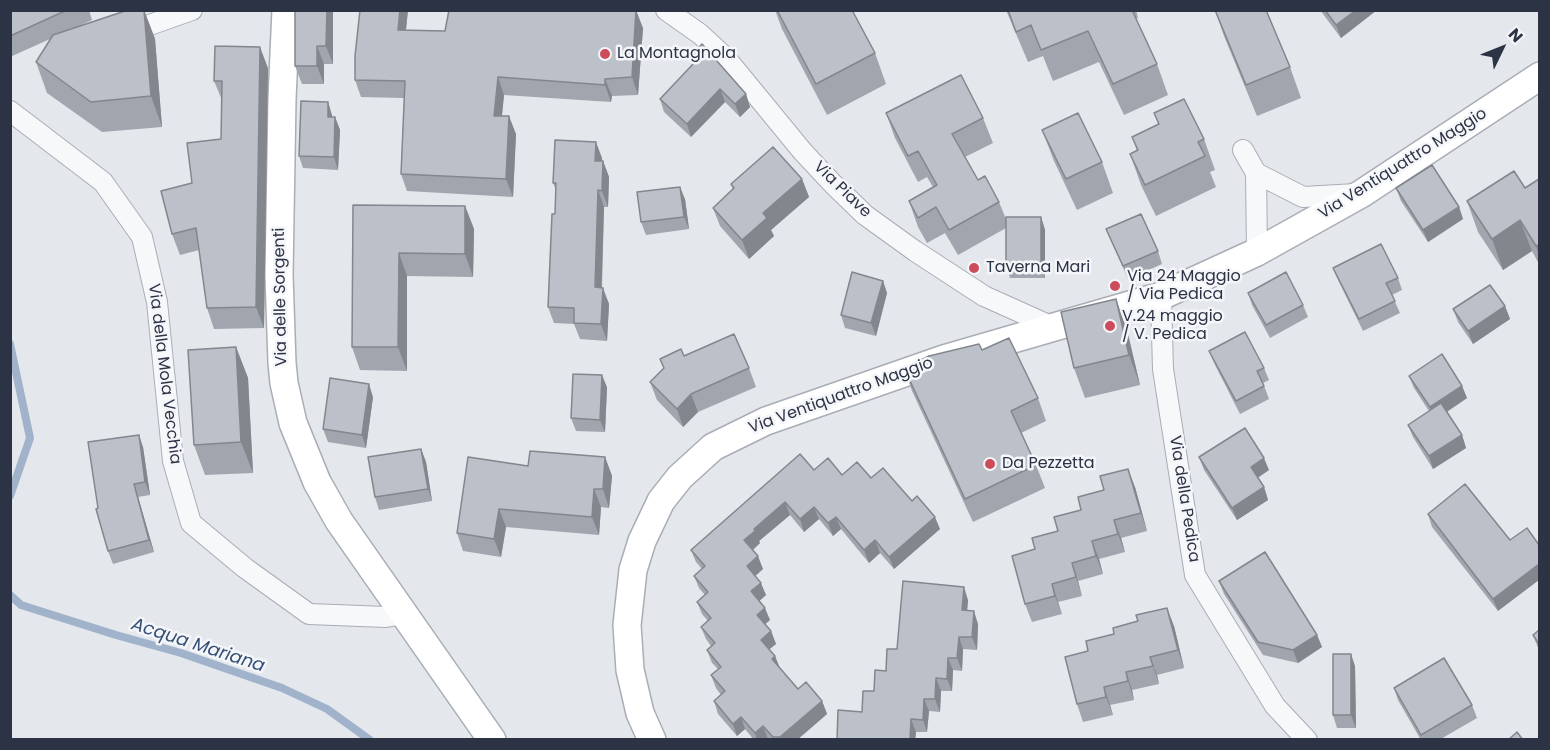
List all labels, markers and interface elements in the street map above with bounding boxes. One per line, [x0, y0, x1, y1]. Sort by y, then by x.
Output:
north arrow [1472, 18, 1532, 78]
text: N [1503, 23, 1528, 48]
place label: La Montagnola [617, 44, 736, 64]
marker: La Montagnola [598, 47, 612, 61]
street label: Via Ventiquattro Maggio [1315, 104, 1491, 224]
street label: Via Piave [809, 158, 875, 222]
street label: Via delle Sorgenti [270, 227, 292, 367]
place label: Taverna Mari [986, 258, 1090, 278]
marker: Taverna Mari [967, 261, 981, 275]
place label: Via 24 Maggio / Via Pedica [1127, 267, 1241, 305]
marker: Via 24 Maggio / Via Pedica [1108, 279, 1122, 293]
street label: Via della Mola Vecchia [143, 283, 185, 465]
place label: V.24 maggio / V. Pedica [1122, 307, 1223, 345]
marker: V.24 maggio / V. Pedica [1103, 319, 1117, 333]
street label: Via Ventiquattro Maggio [746, 354, 936, 438]
street label: Via della Pedica [1165, 434, 1203, 564]
place label: Da Pezzetta [1002, 454, 1095, 474]
marker: Da Pezzetta [983, 457, 997, 471]
water label: Acqua Mariana [129, 614, 267, 678]

